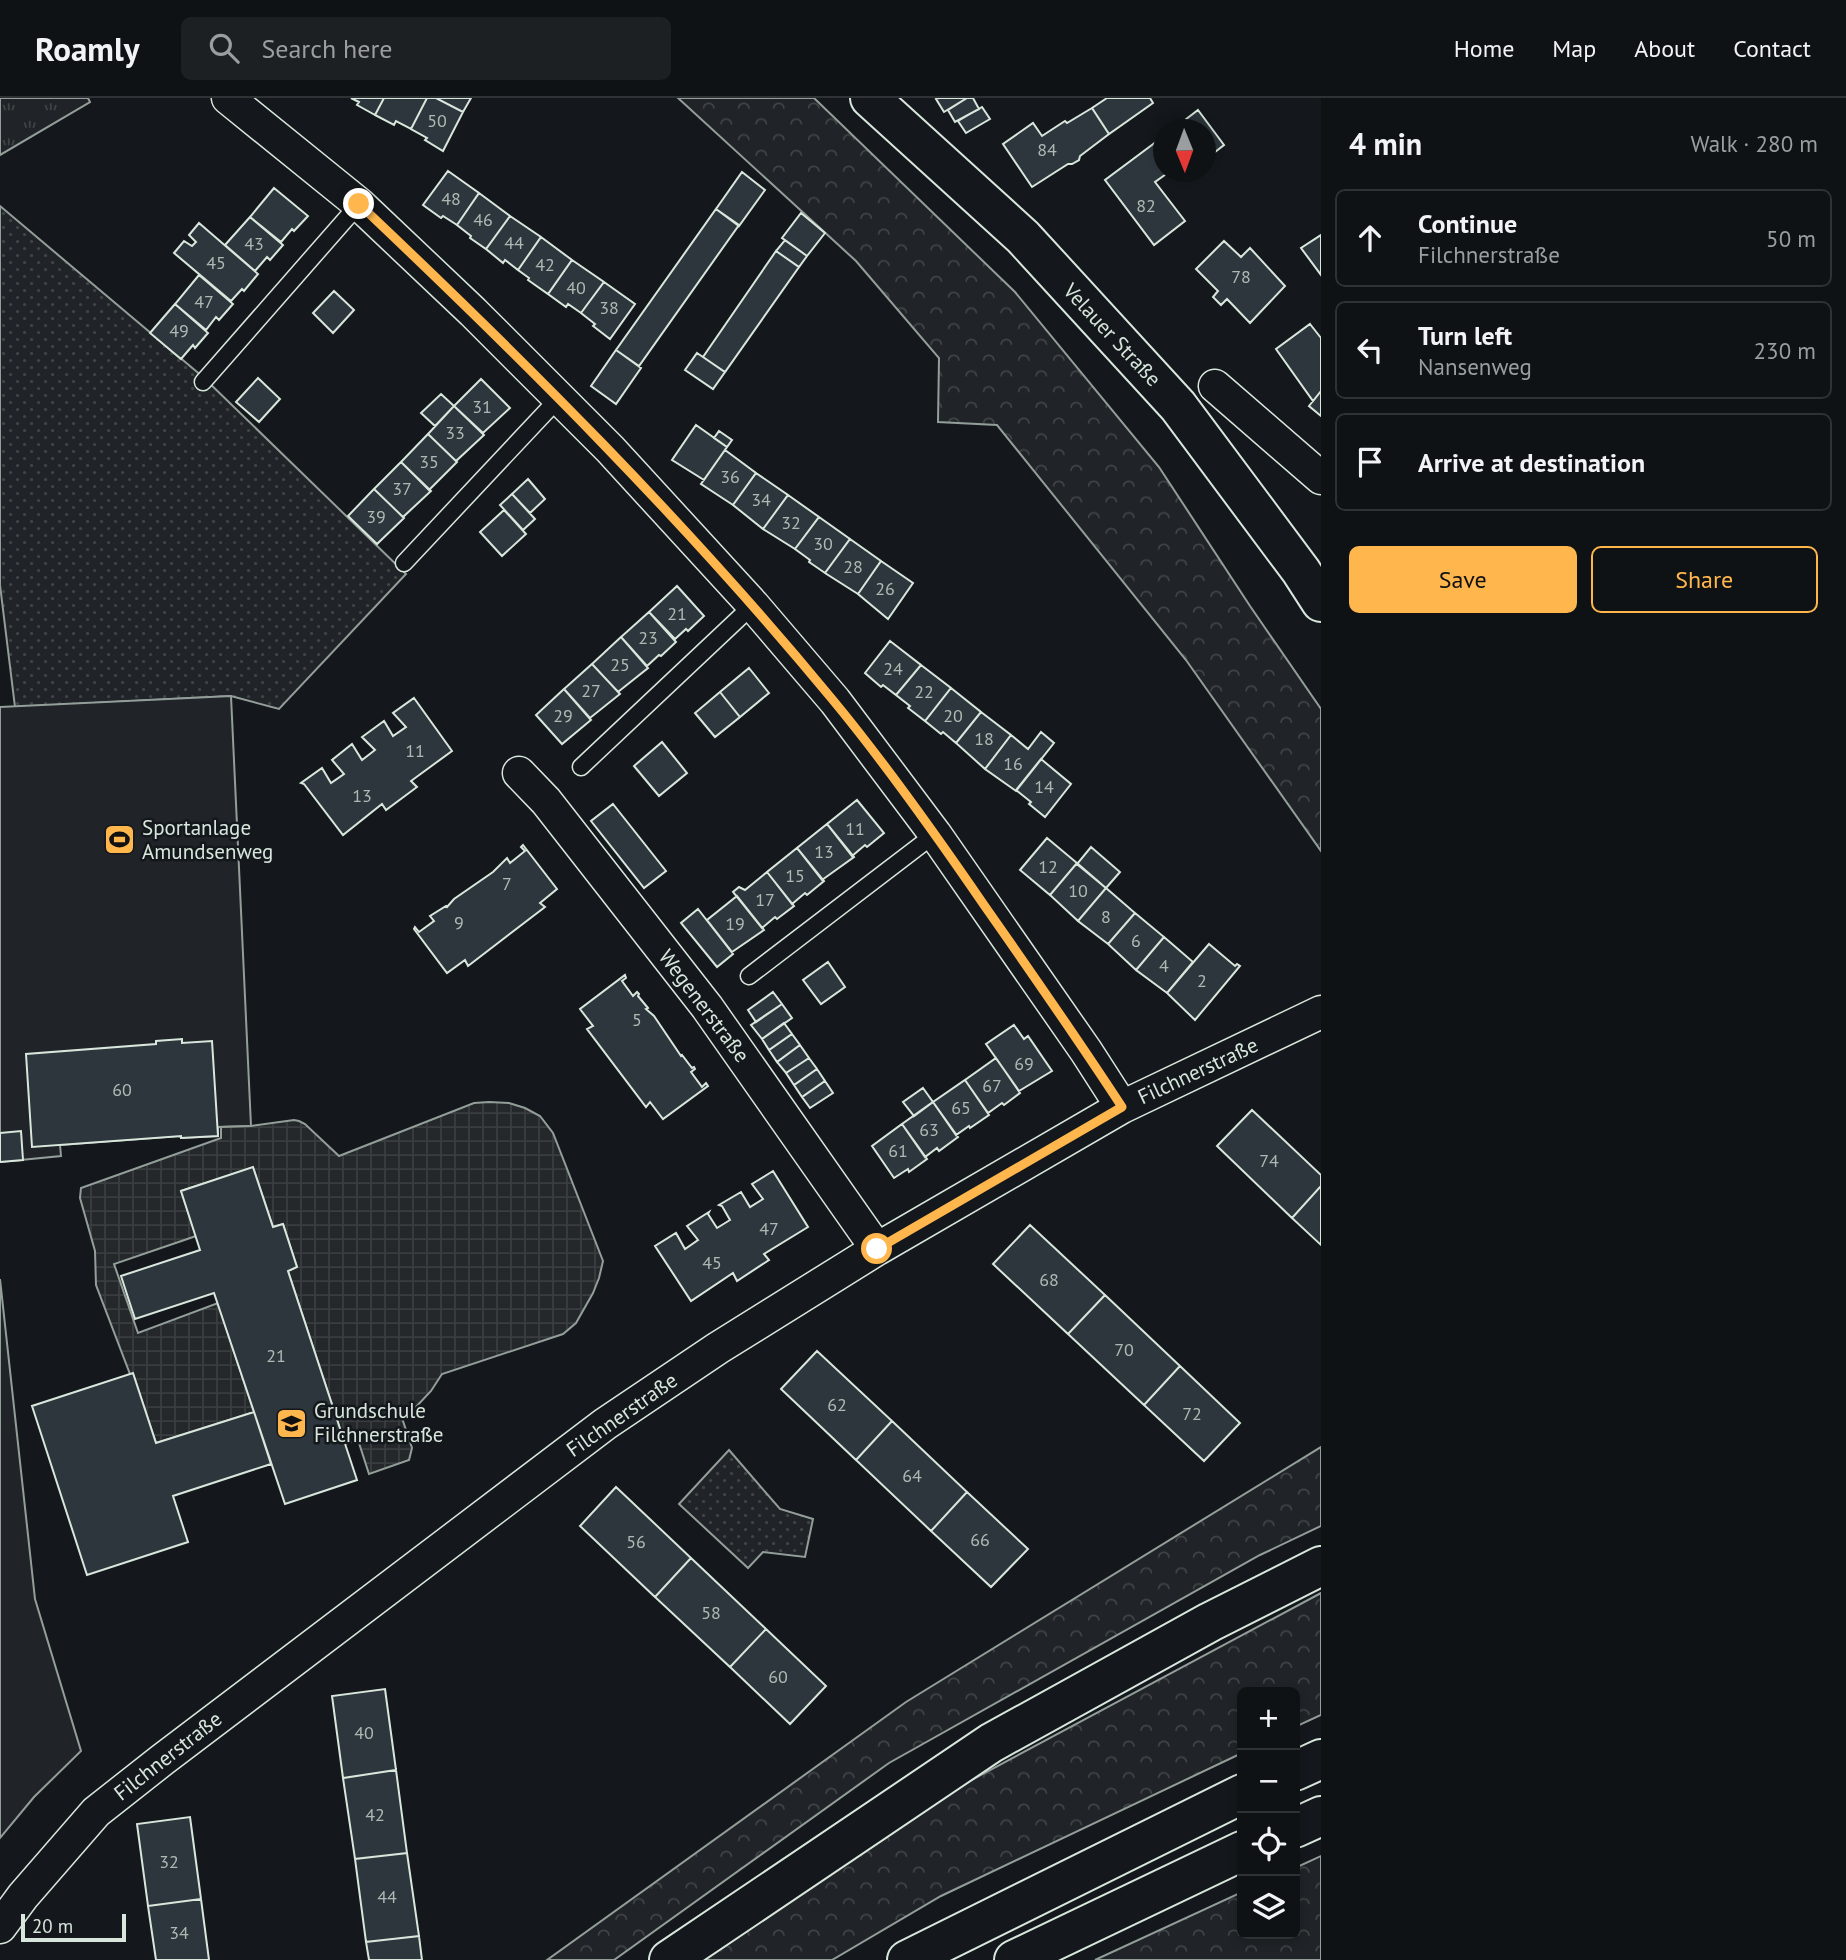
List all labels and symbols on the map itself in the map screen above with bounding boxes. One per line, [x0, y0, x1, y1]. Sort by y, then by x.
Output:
house number: 50 [427, 109, 447, 132]
north arrow [1153, 119, 1216, 182]
house number: 84 [1037, 138, 1057, 161]
house number: 48 [441, 187, 461, 210]
route end [343, 188, 374, 219]
house number: 82 [1136, 194, 1156, 217]
house number: 46 [473, 208, 493, 231]
house number: 44 [504, 231, 524, 254]
house number: 43 [244, 232, 264, 255]
house number: 45 [206, 251, 226, 274]
house number: 42 [535, 253, 555, 276]
house number: 78 [1231, 265, 1251, 288]
house number: 40 [566, 276, 586, 299]
street label: Velauer Straße [1057, 277, 1167, 392]
house number: 47 [194, 290, 214, 313]
house number: 38 [599, 296, 619, 319]
house number: 49 [169, 319, 189, 342]
house number: 31 [472, 395, 492, 418]
house number: 33 [445, 421, 465, 444]
house number: 35 [419, 450, 439, 473]
house number: 36 [720, 465, 740, 488]
house number: 37 [392, 477, 412, 500]
house number: 34 [751, 488, 771, 511]
house number: 39 [366, 505, 386, 528]
house number: 32 [781, 511, 801, 534]
house number: 30 [813, 532, 833, 555]
house number: 28 [843, 555, 863, 578]
house number: 26 [875, 577, 895, 600]
house number: 21 [667, 602, 687, 625]
house number: 23 [638, 626, 658, 649]
house number: 25 [610, 653, 630, 676]
house number: 24 [883, 657, 903, 680]
house number: 27 [581, 679, 601, 702]
house number: 22 [914, 680, 934, 703]
house number: 29 [553, 704, 573, 727]
house number: 20 [943, 704, 963, 727]
house number: 18 [974, 727, 994, 750]
house number: 11 [405, 739, 425, 762]
house number: 16 [1003, 752, 1023, 775]
house number: 14 [1034, 775, 1054, 798]
house number: 13 [352, 784, 372, 807]
place label: Sportanlage Amundsenweg [142, 814, 273, 865]
house number: 11 [845, 817, 865, 840]
sports icon: Sportanlage Amundsenweg [102, 823, 136, 857]
house number: 13 [814, 840, 834, 863]
house number: 12 [1038, 855, 1058, 878]
house number: 15 [785, 864, 805, 887]
house number: 7 [502, 872, 512, 895]
house number: 10 [1068, 879, 1088, 902]
house number: 17 [755, 888, 775, 911]
house number: 8 [1101, 905, 1111, 928]
house number: 9 [454, 911, 464, 934]
house number: 19 [725, 912, 745, 935]
house number: 6 [1131, 929, 1141, 952]
street label: Wegenerstraße [653, 944, 756, 1068]
house number: 4 [1159, 954, 1169, 977]
house number: 2 [1197, 969, 1207, 992]
house number: 5 [632, 1008, 642, 1031]
street label: Filchnerstraße [1133, 1031, 1262, 1110]
house number: 69 [1014, 1052, 1034, 1075]
house number: 67 [982, 1074, 1002, 1097]
house number: 60 [112, 1078, 132, 1101]
house number: 65 [951, 1096, 971, 1119]
house number: 63 [919, 1118, 939, 1141]
house number: 61 [888, 1139, 908, 1162]
house number: 74 [1259, 1149, 1279, 1172]
house number: 47 [759, 1217, 779, 1240]
route start [861, 1233, 892, 1264]
house number: 45 [702, 1251, 722, 1274]
house number: 68 [1039, 1268, 1059, 1291]
house number: 70 [1114, 1338, 1134, 1361]
house number: 21 [266, 1344, 286, 1367]
street label: Filchnerstraße [561, 1366, 682, 1463]
house number: 62 [827, 1393, 847, 1416]
place label: Grundschule Filchnerstraße [314, 1397, 444, 1448]
house number: 72 [1182, 1402, 1202, 1425]
school or university icon: Grundschule Filchnerstraße [274, 1406, 308, 1440]
house number: 64 [902, 1464, 922, 1487]
house number: 66 [970, 1528, 990, 1551]
house number: 56 [626, 1530, 646, 1553]
house number: 58 [701, 1601, 721, 1624]
house number: 60 [768, 1665, 788, 1688]
street label: Filchnerstraße [108, 1705, 227, 1806]
house number: 40 [354, 1721, 374, 1744]
house number: 42 [365, 1803, 385, 1826]
house number: 32 [159, 1850, 179, 1873]
house number: 44 [377, 1885, 397, 1908]
scale bar [21, 1911, 126, 1943]
house number: 34 [169, 1921, 189, 1944]

